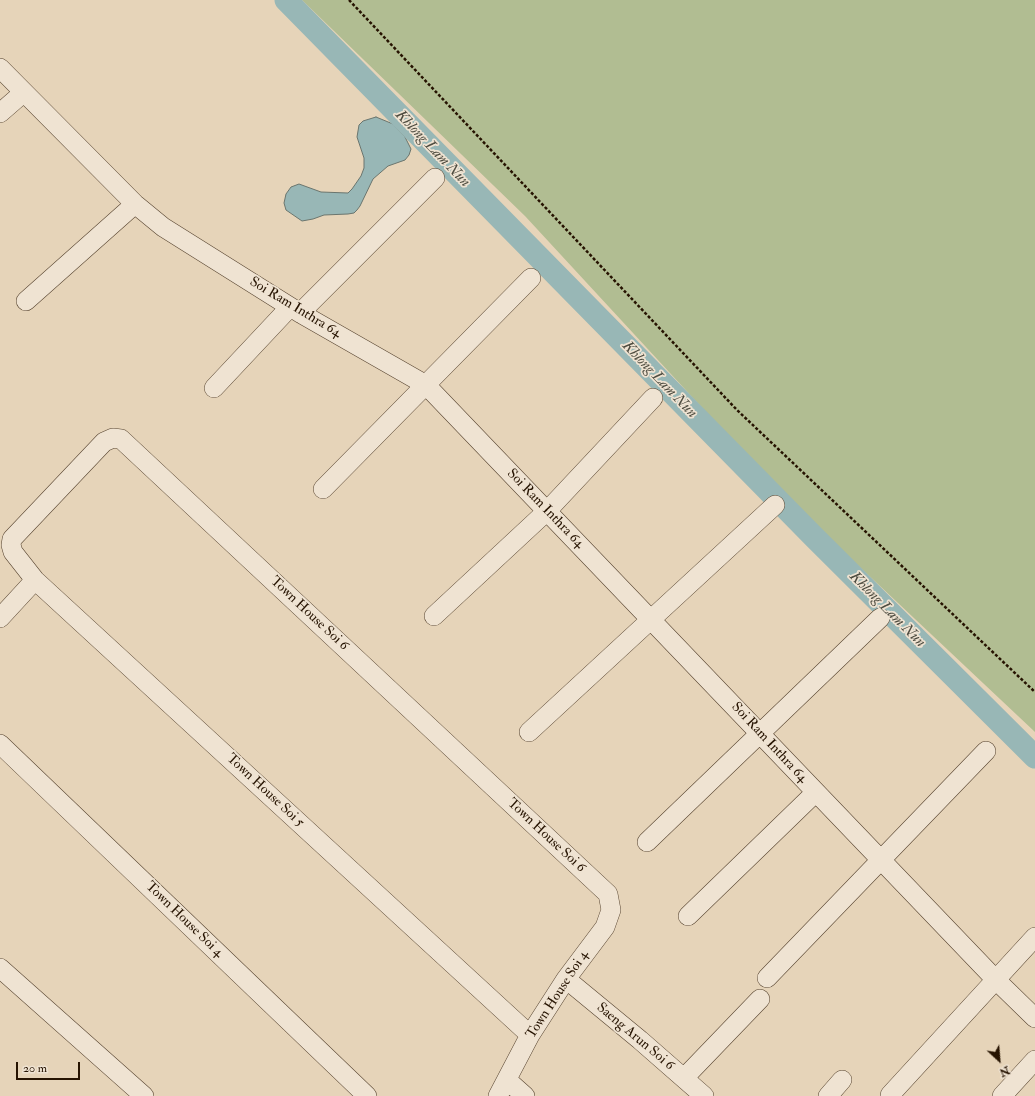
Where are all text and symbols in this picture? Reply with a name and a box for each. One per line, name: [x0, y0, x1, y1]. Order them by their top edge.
water label: Khlong Lam Nun: [391, 107, 473, 191]
street label: Soi Ram Inthra 64: [246, 274, 344, 342]
water label: Khlong Lam Nun: [618, 338, 700, 422]
street label: Soi Ram Inthra 64: [503, 466, 587, 552]
water label: Khlong Lam Nun: [845, 568, 929, 652]
street label: Town House Soi 6: [266, 573, 352, 655]
street label: Soi Ram Inthra 64: [727, 699, 811, 787]
street label: Town House Soi 5: [223, 751, 307, 831]
street label: Town House Soi 6: [503, 795, 589, 877]
street label: Town House Soi 4: [142, 879, 226, 961]
street label: Town House Soi 4: [523, 948, 593, 1042]
street label: Saeng Arun Soi 6: [593, 1000, 677, 1074]
north arrow: [979, 1040, 1019, 1080]
scale bar: [18, 1054, 82, 1080]
text: 20 m: [23, 1061, 47, 1076]
text: N: [997, 1063, 1012, 1079]

